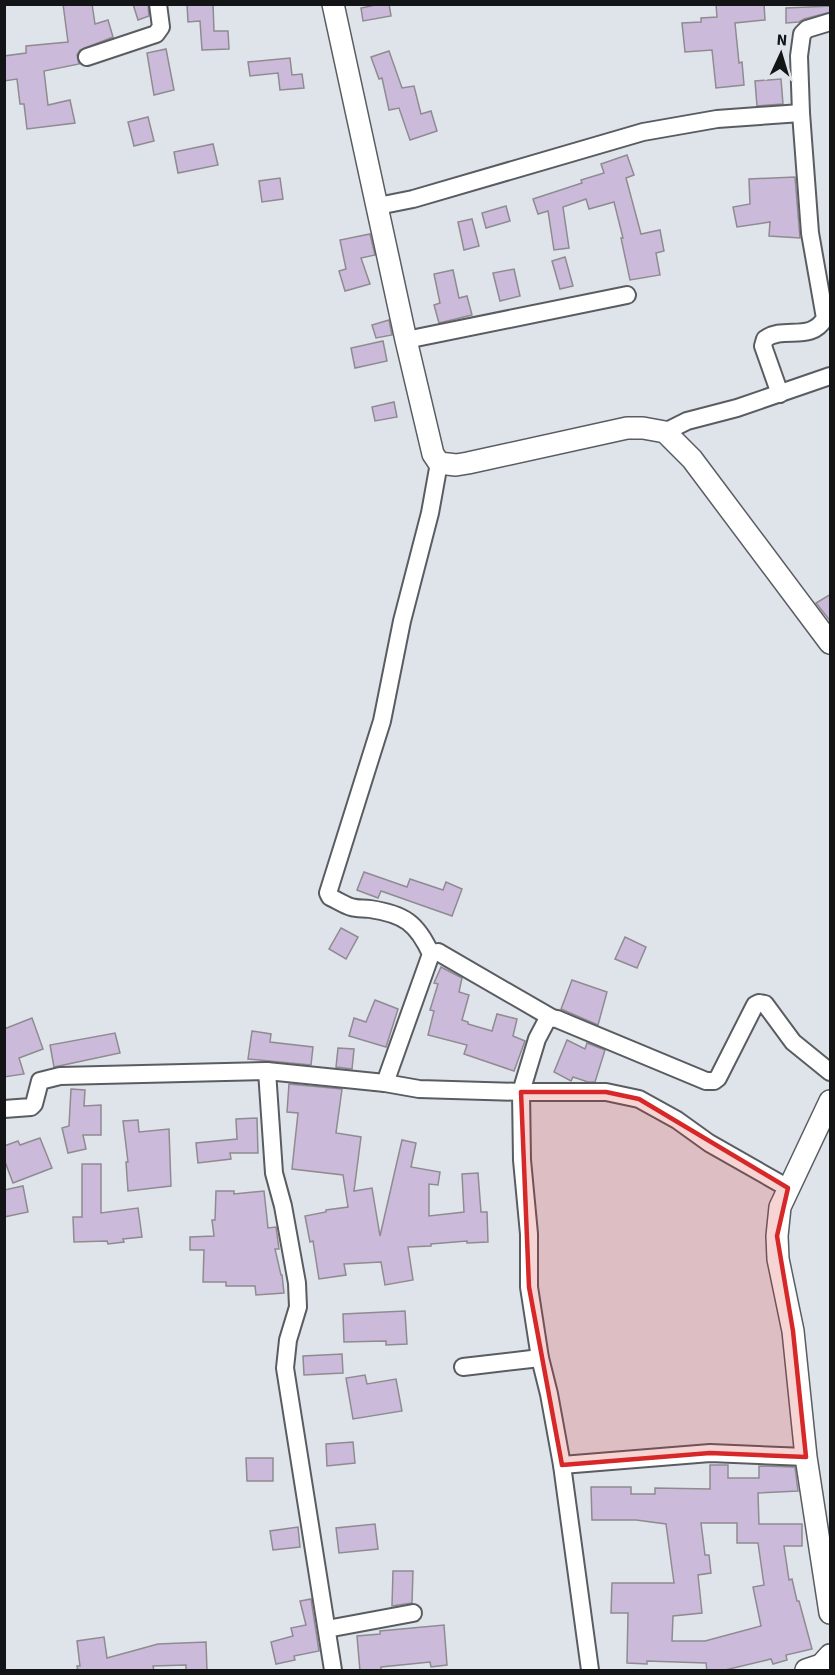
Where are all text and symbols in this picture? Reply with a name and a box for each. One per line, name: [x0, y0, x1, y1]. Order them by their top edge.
north arrow: [751, 24, 811, 84]
text: N: [776, 29, 788, 51]

